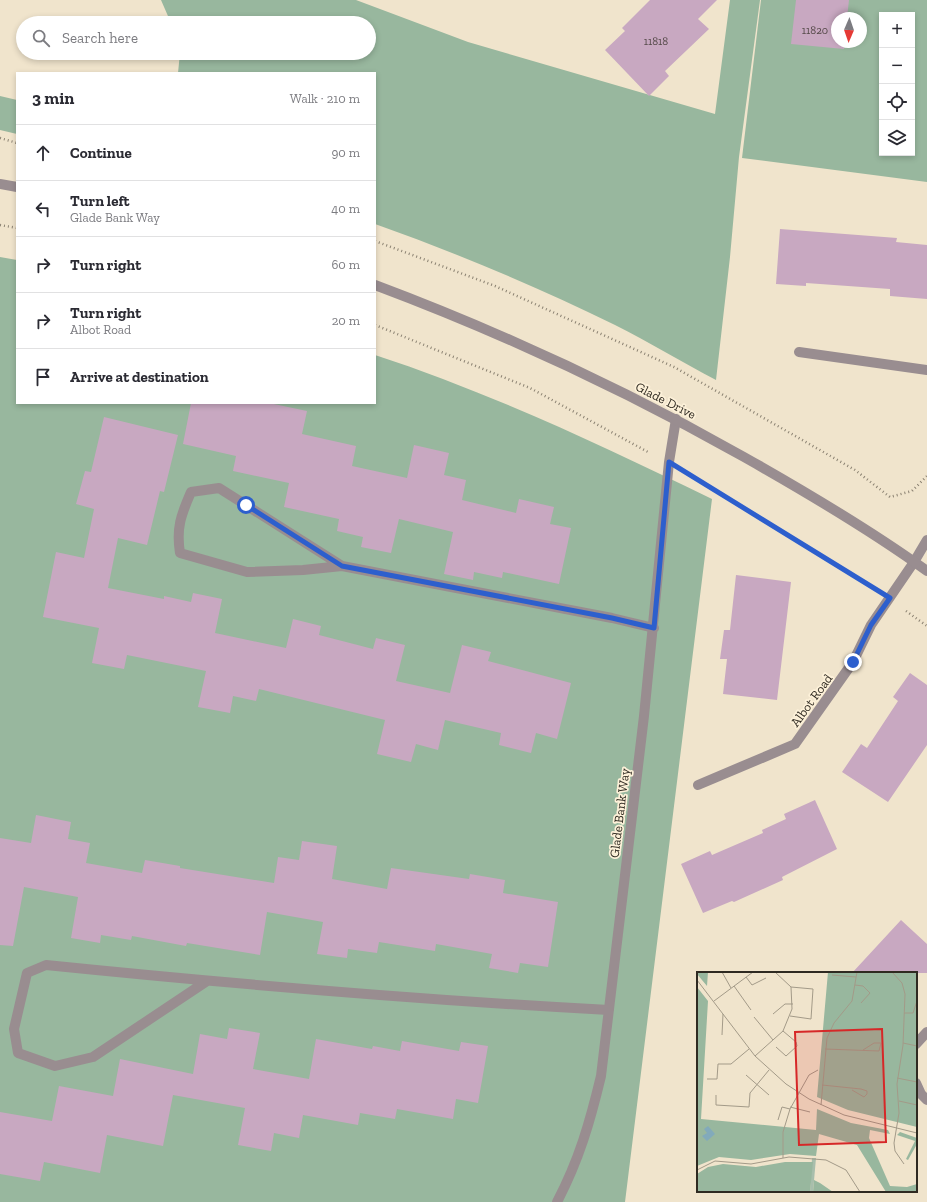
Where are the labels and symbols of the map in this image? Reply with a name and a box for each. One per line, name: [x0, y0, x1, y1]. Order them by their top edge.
north arrow: [831, 12, 867, 48]
house number: 11820: [802, 24, 828, 37]
house number: 11818: [644, 35, 668, 48]
street label: Glade Drive: [633, 379, 698, 422]
route start: [237, 496, 255, 514]
route end: [844, 653, 862, 671]
street label: Albot Road: [787, 671, 835, 729]
street label: Glade Bank Way: [607, 767, 632, 859]
inset map: [697, 972, 917, 1192]

